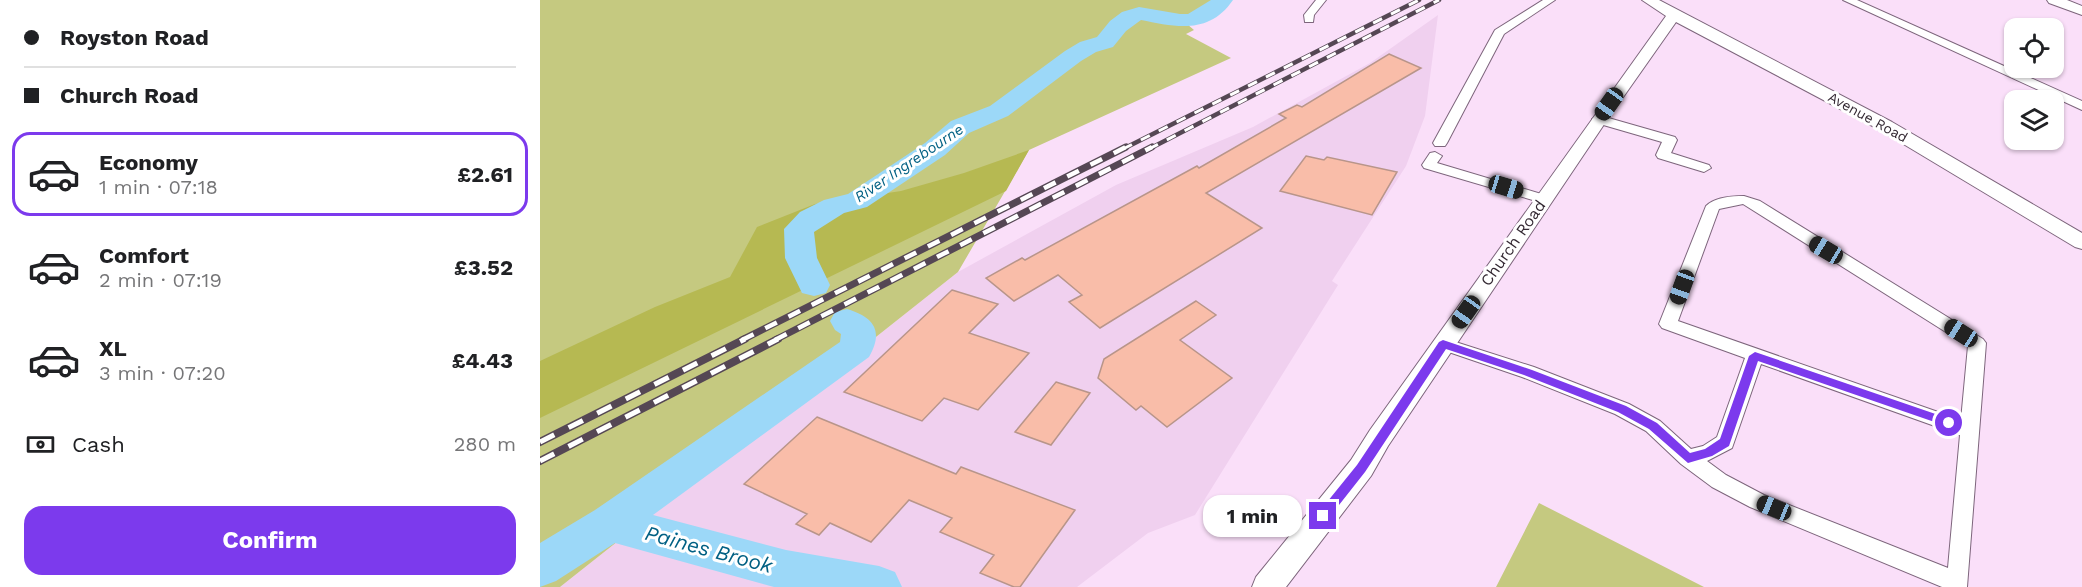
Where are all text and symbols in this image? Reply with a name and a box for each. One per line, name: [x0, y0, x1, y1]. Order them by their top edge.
map controls: [2004, 18, 2064, 150]
button: locate: [2004, 18, 2064, 78]
text: Royston Road: [60, 25, 209, 50]
text: Church Road: [60, 83, 199, 108]
car: [1591, 84, 1627, 124]
street label: Avenue Road: [1825, 89, 1911, 145]
button: layers: [2004, 90, 2064, 150]
water label: River Ingrebourne: [851, 120, 967, 206]
icon: car: [27, 147, 81, 201]
text: Economy: [99, 150, 198, 175]
text: £2.61: [457, 162, 513, 187]
car: [1486, 173, 1526, 201]
text: 1 min · 07:18: [99, 175, 218, 199]
street label: Church Road: [1476, 196, 1550, 290]
car: [1806, 233, 1846, 267]
icon: car: [27, 240, 81, 294]
text: Comfort: [99, 243, 189, 268]
text: £3.52: [454, 255, 513, 280]
car: [1667, 267, 1697, 307]
text: 2 min · 07:19: [99, 268, 222, 292]
car: [1448, 292, 1484, 332]
car: [1941, 316, 1981, 350]
icon: car: [27, 333, 81, 387]
text: XL: [99, 336, 127, 361]
text: £4.43: [452, 348, 513, 373]
text: 3 min · 07:20: [99, 361, 226, 385]
route start: [1935, 409, 1962, 436]
icon: cash: [24, 428, 57, 461]
text: Cash: [72, 432, 125, 457]
text: 280 m: [454, 432, 516, 456]
car: [1754, 493, 1794, 523]
callout: 1 min: [1203, 495, 1302, 537]
route end: [1309, 502, 1336, 529]
text: 1 min: [1227, 504, 1278, 528]
button: Confirm: [24, 506, 516, 575]
water label: Paines Brook: [642, 520, 776, 578]

